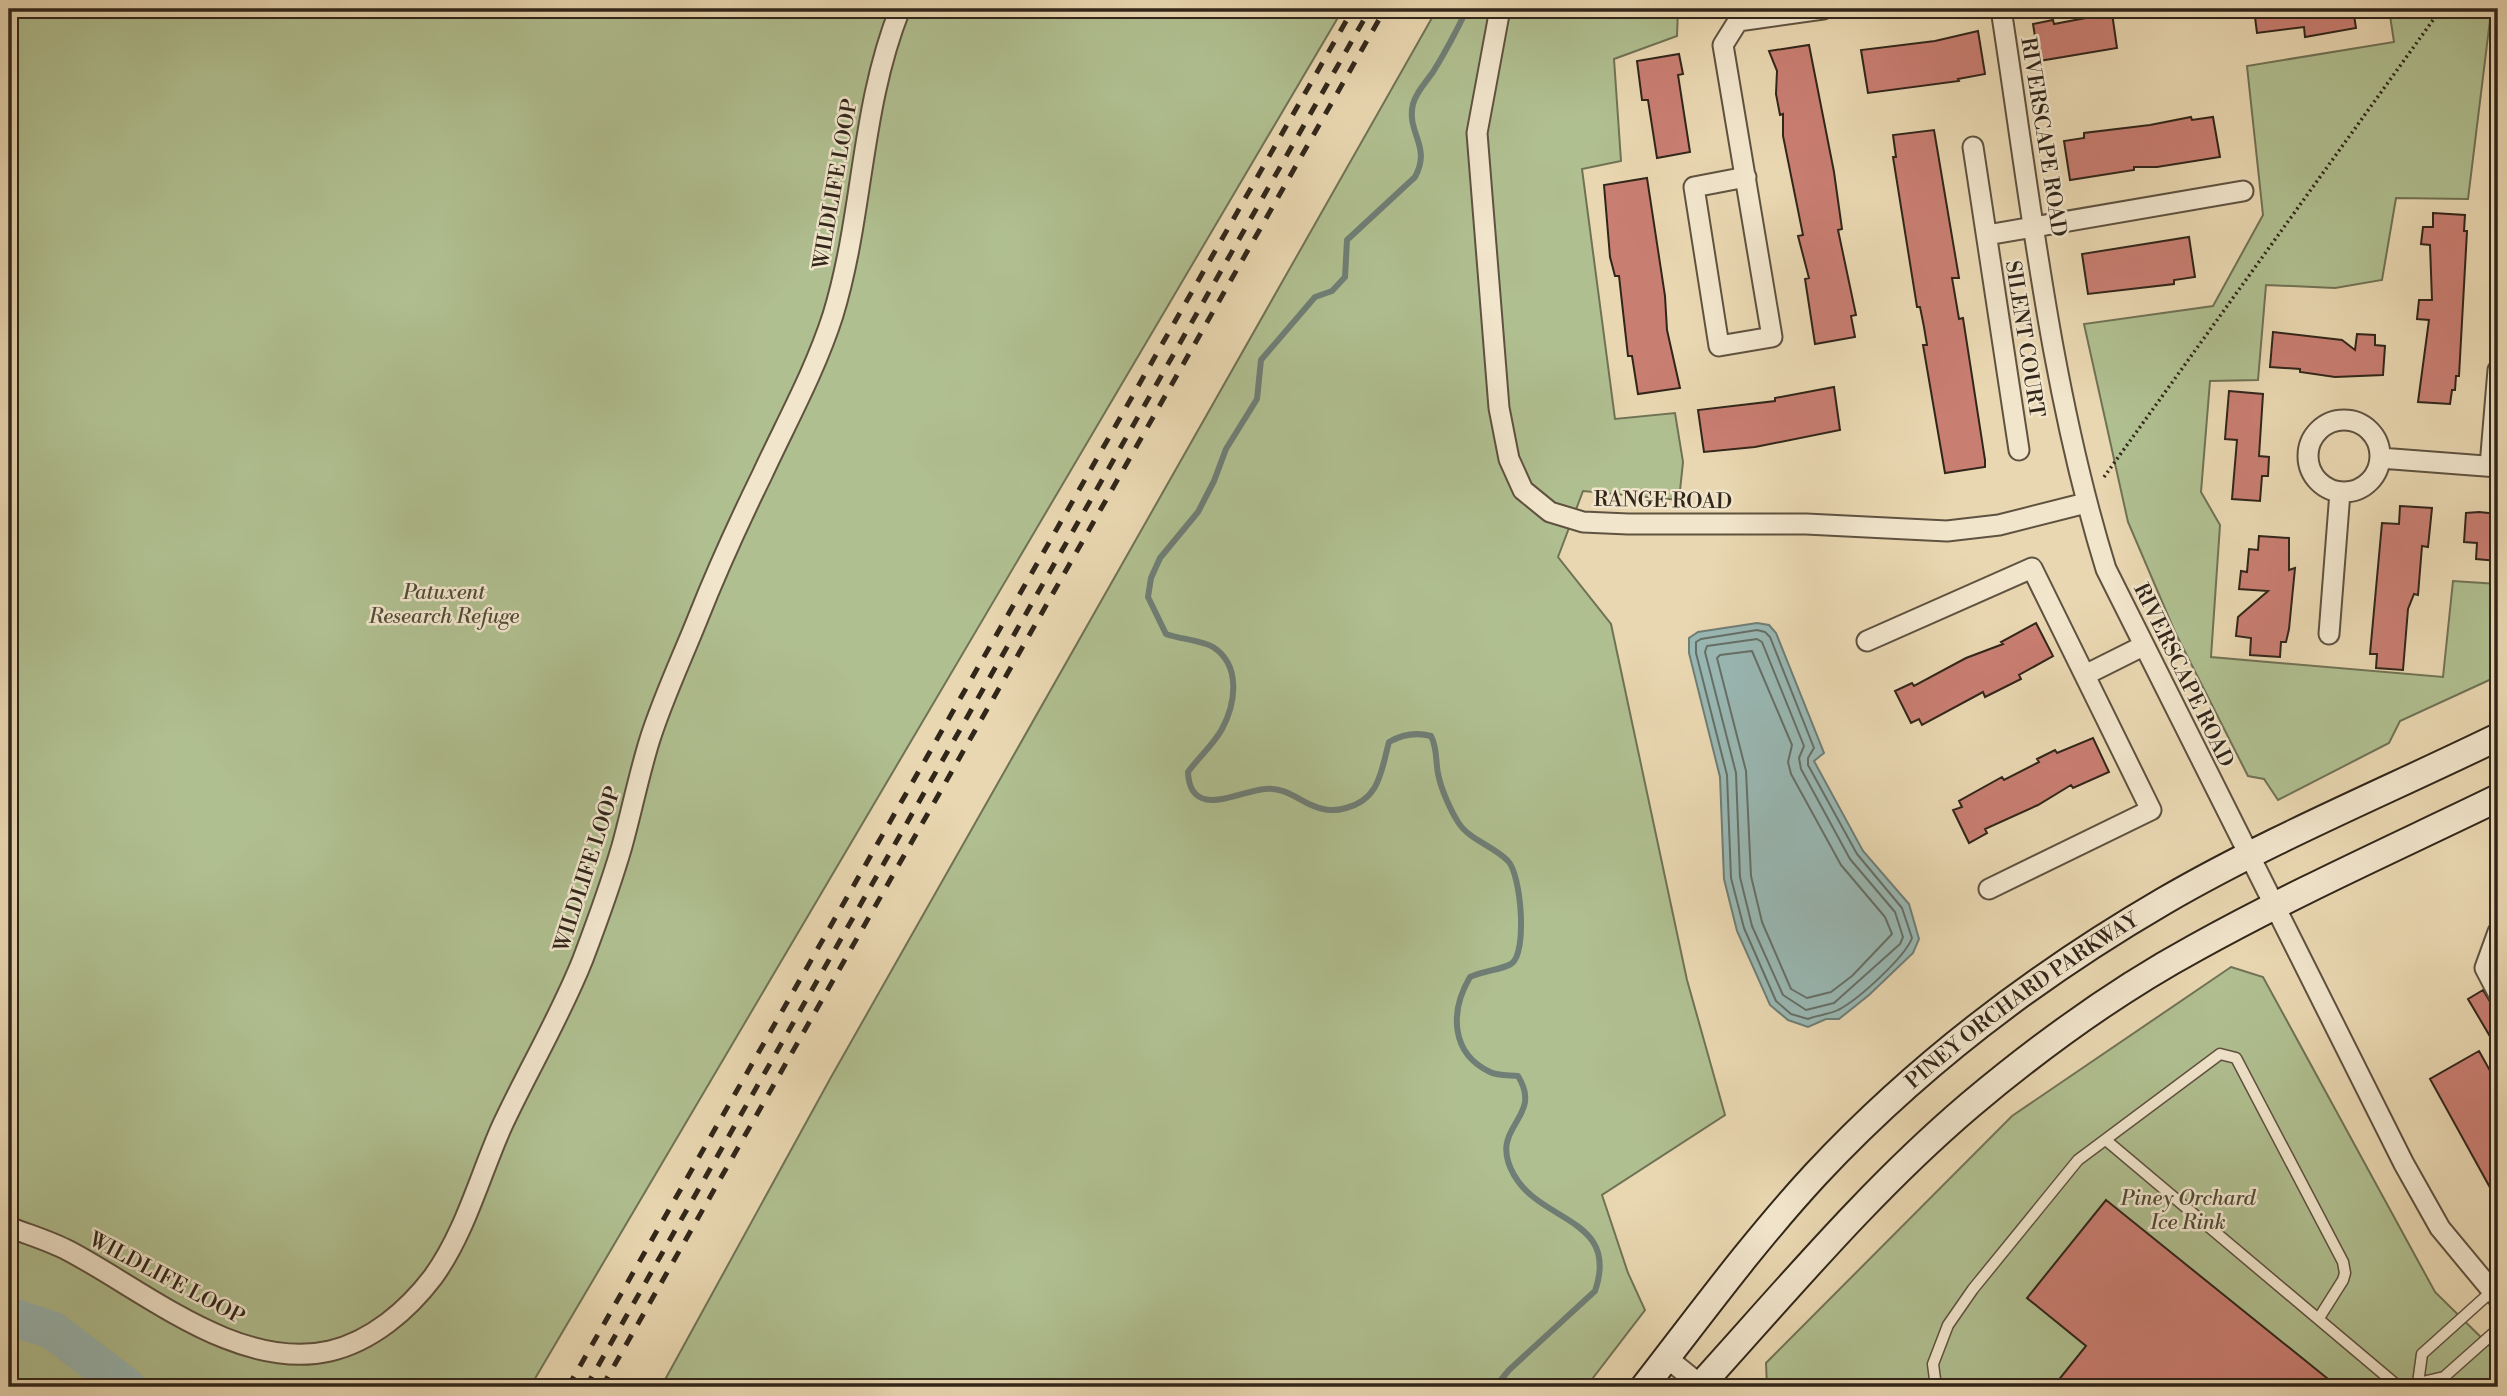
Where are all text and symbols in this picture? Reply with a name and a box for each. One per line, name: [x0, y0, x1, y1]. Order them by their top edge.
street label: RIVERSCAPE ROAD: [2014, 36, 2072, 239]
street label: WILDLIFE LOOP: [808, 97, 864, 272]
street label: SILENT COURT: [1999, 259, 2049, 420]
street label: RANGE ROAD: [1593, 487, 1732, 515]
street label: RIVERSCAPE ROAD: [2127, 579, 2239, 772]
park label: Patuxent Research Refuge: [368, 580, 519, 630]
street label: WILDLIFE LOOP: [549, 783, 627, 956]
street label: PINEY ORCHARD PARKWAY: [1900, 907, 2145, 1095]
park label: Piney Orchard Ice Rink: [2120, 1186, 2257, 1236]
street label: WILDLIFE LOOP: [83, 1226, 249, 1331]

